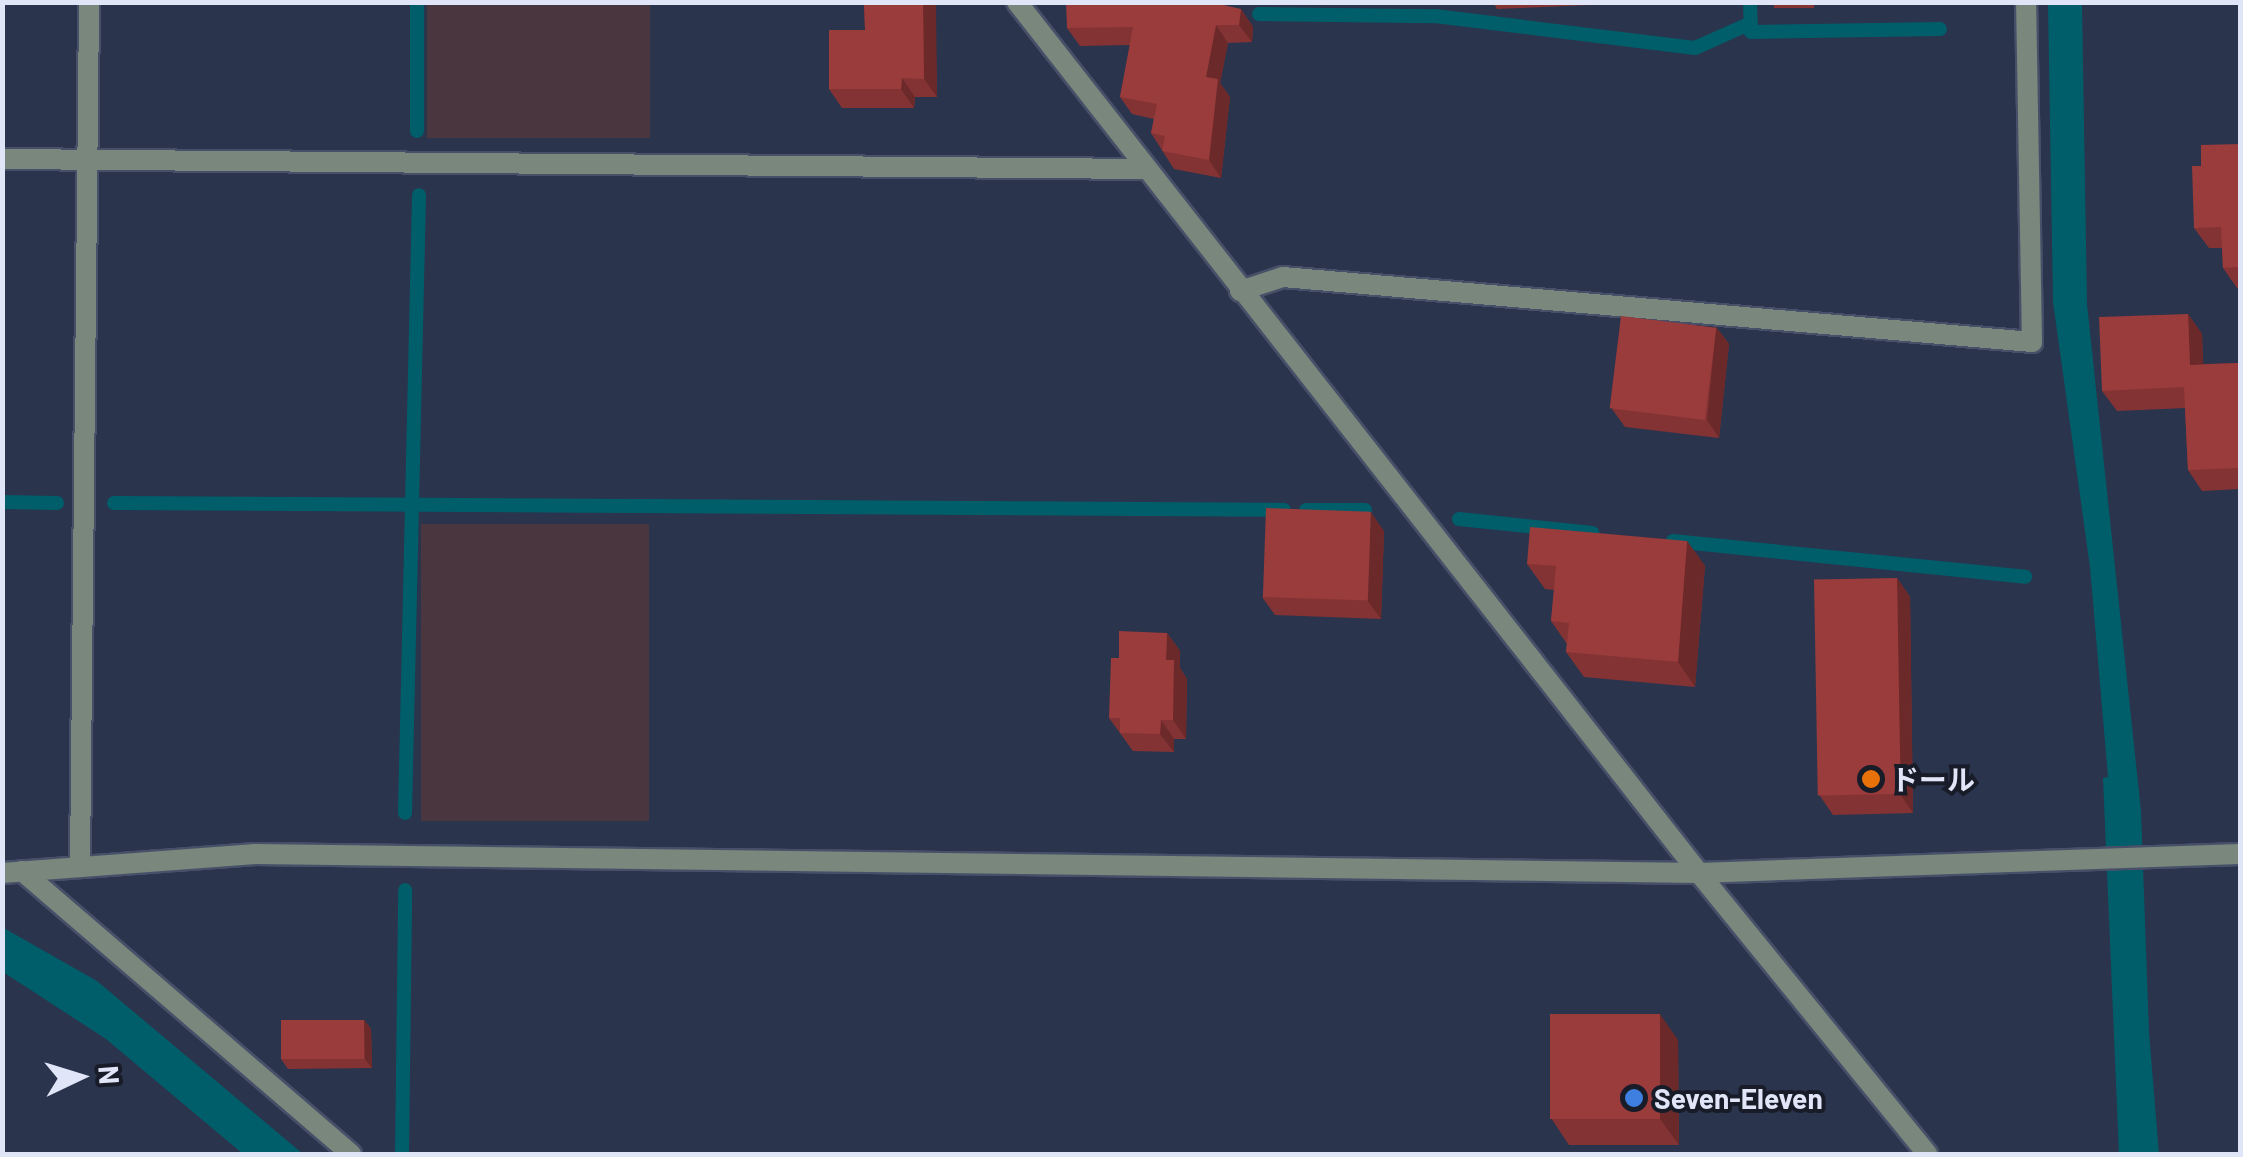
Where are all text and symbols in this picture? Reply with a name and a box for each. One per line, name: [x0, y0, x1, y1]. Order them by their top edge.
place label: ドール: [1891, 762, 1975, 796]
marker: ドール: [1860, 768, 1882, 790]
north arrow: [30, 1027, 130, 1127]
text: N: [92, 1064, 128, 1085]
place label: Seven-Eleven: [1654, 1081, 1823, 1115]
marker: Seven-Eleven: [1623, 1087, 1645, 1109]

